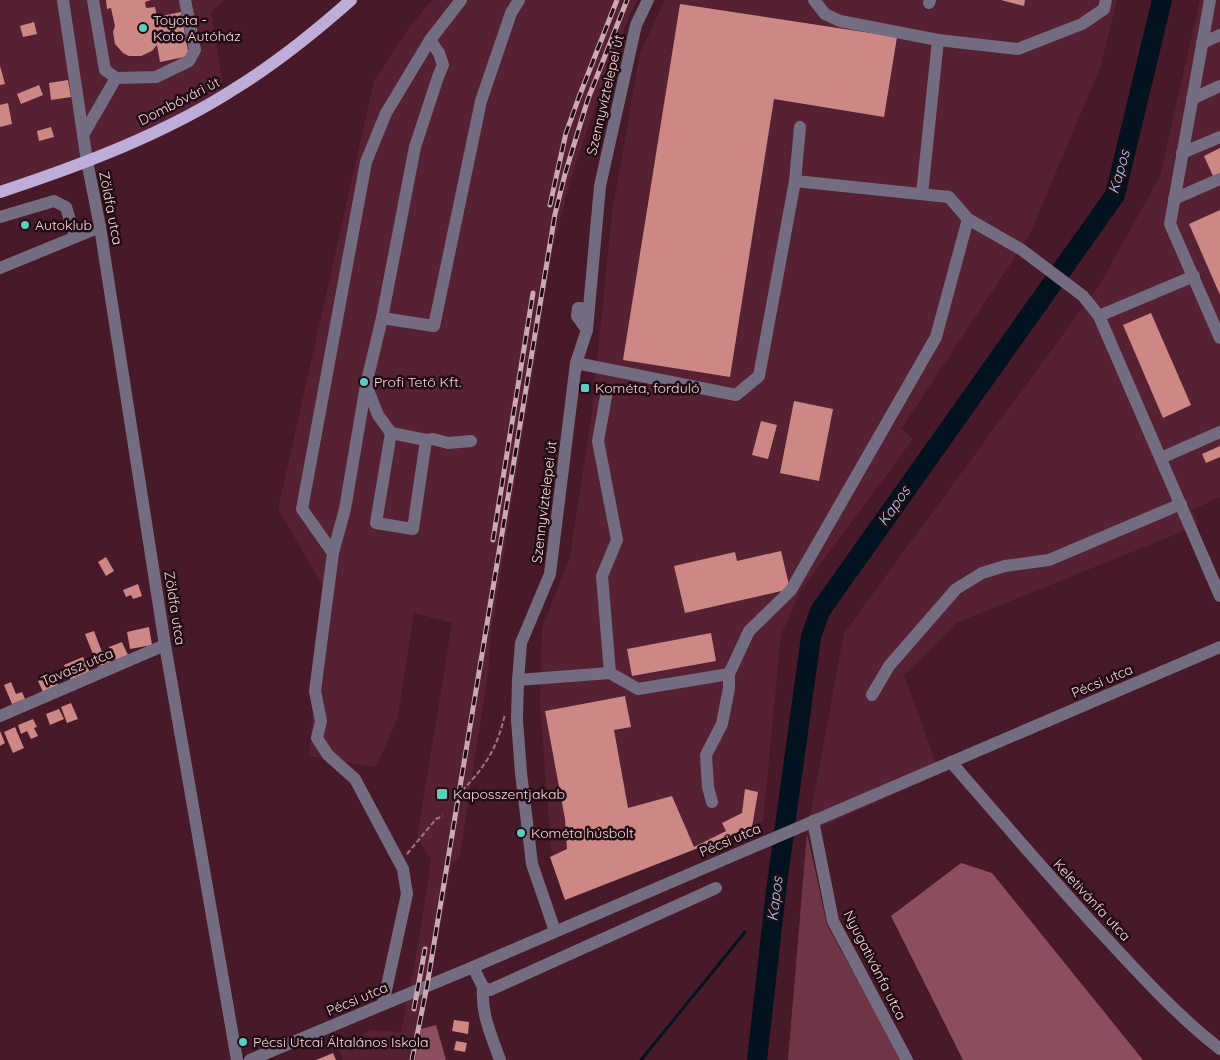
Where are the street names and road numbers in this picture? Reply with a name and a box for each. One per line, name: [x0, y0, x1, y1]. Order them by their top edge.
street label: Szennyvíztelepei út: [582, 33, 628, 157]
street label: Dombóvári út: [135, 73, 223, 129]
street label: Zöldfa utca: [95, 170, 127, 246]
street label: Szennyvíztelepei út: [528, 440, 560, 564]
street label: Zöldfa utca: [160, 570, 190, 646]
street label: Tavasz utca: [38, 644, 116, 690]
street label: Pécsi utca: [1069, 660, 1135, 702]
street label: Pécsi utca: [697, 819, 763, 861]
street label: Keletivánfa utca: [1049, 855, 1135, 945]
street label: Nyugativánfa utca: [840, 907, 910, 1023]
street label: Pécsi utca: [324, 978, 390, 1020]

